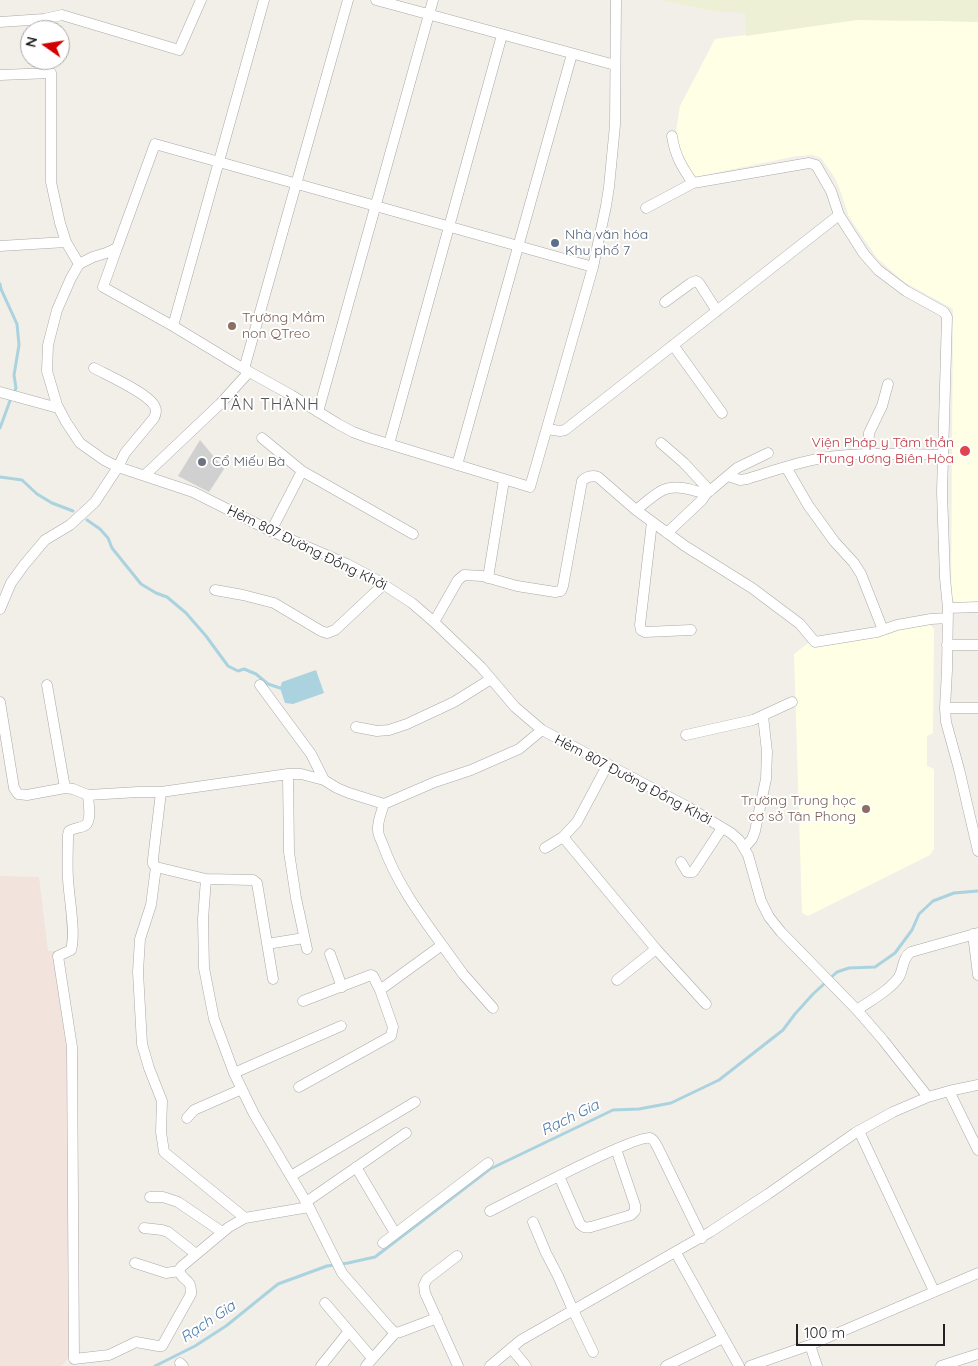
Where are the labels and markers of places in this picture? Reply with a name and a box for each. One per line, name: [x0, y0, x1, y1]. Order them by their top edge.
place label: Nhà văn hóa Khu phố 7: [565, 227, 648, 260]
marker: Nhà văn hóa Khu phố 7: [549, 237, 561, 249]
place label: Trường Mầm non QTreo: [242, 310, 325, 342]
marker: Trường Mầm non QTreo: [226, 320, 238, 332]
place label: Viện Pháp y Tâm thần Trung ương Biên Hòa: [812, 435, 954, 468]
marker: Viện Pháp y Tâm thần Trung ương Biên Hòa: [958, 444, 972, 458]
place label: Cổ Miếu Bà: [212, 454, 285, 470]
marker: Cổ Miếu Bà: [196, 456, 208, 468]
place label: Trường Trung học cơ sở Tân Phong: [741, 793, 856, 826]
marker: Trường Trung học cơ sở Tân Phong: [860, 803, 872, 815]

